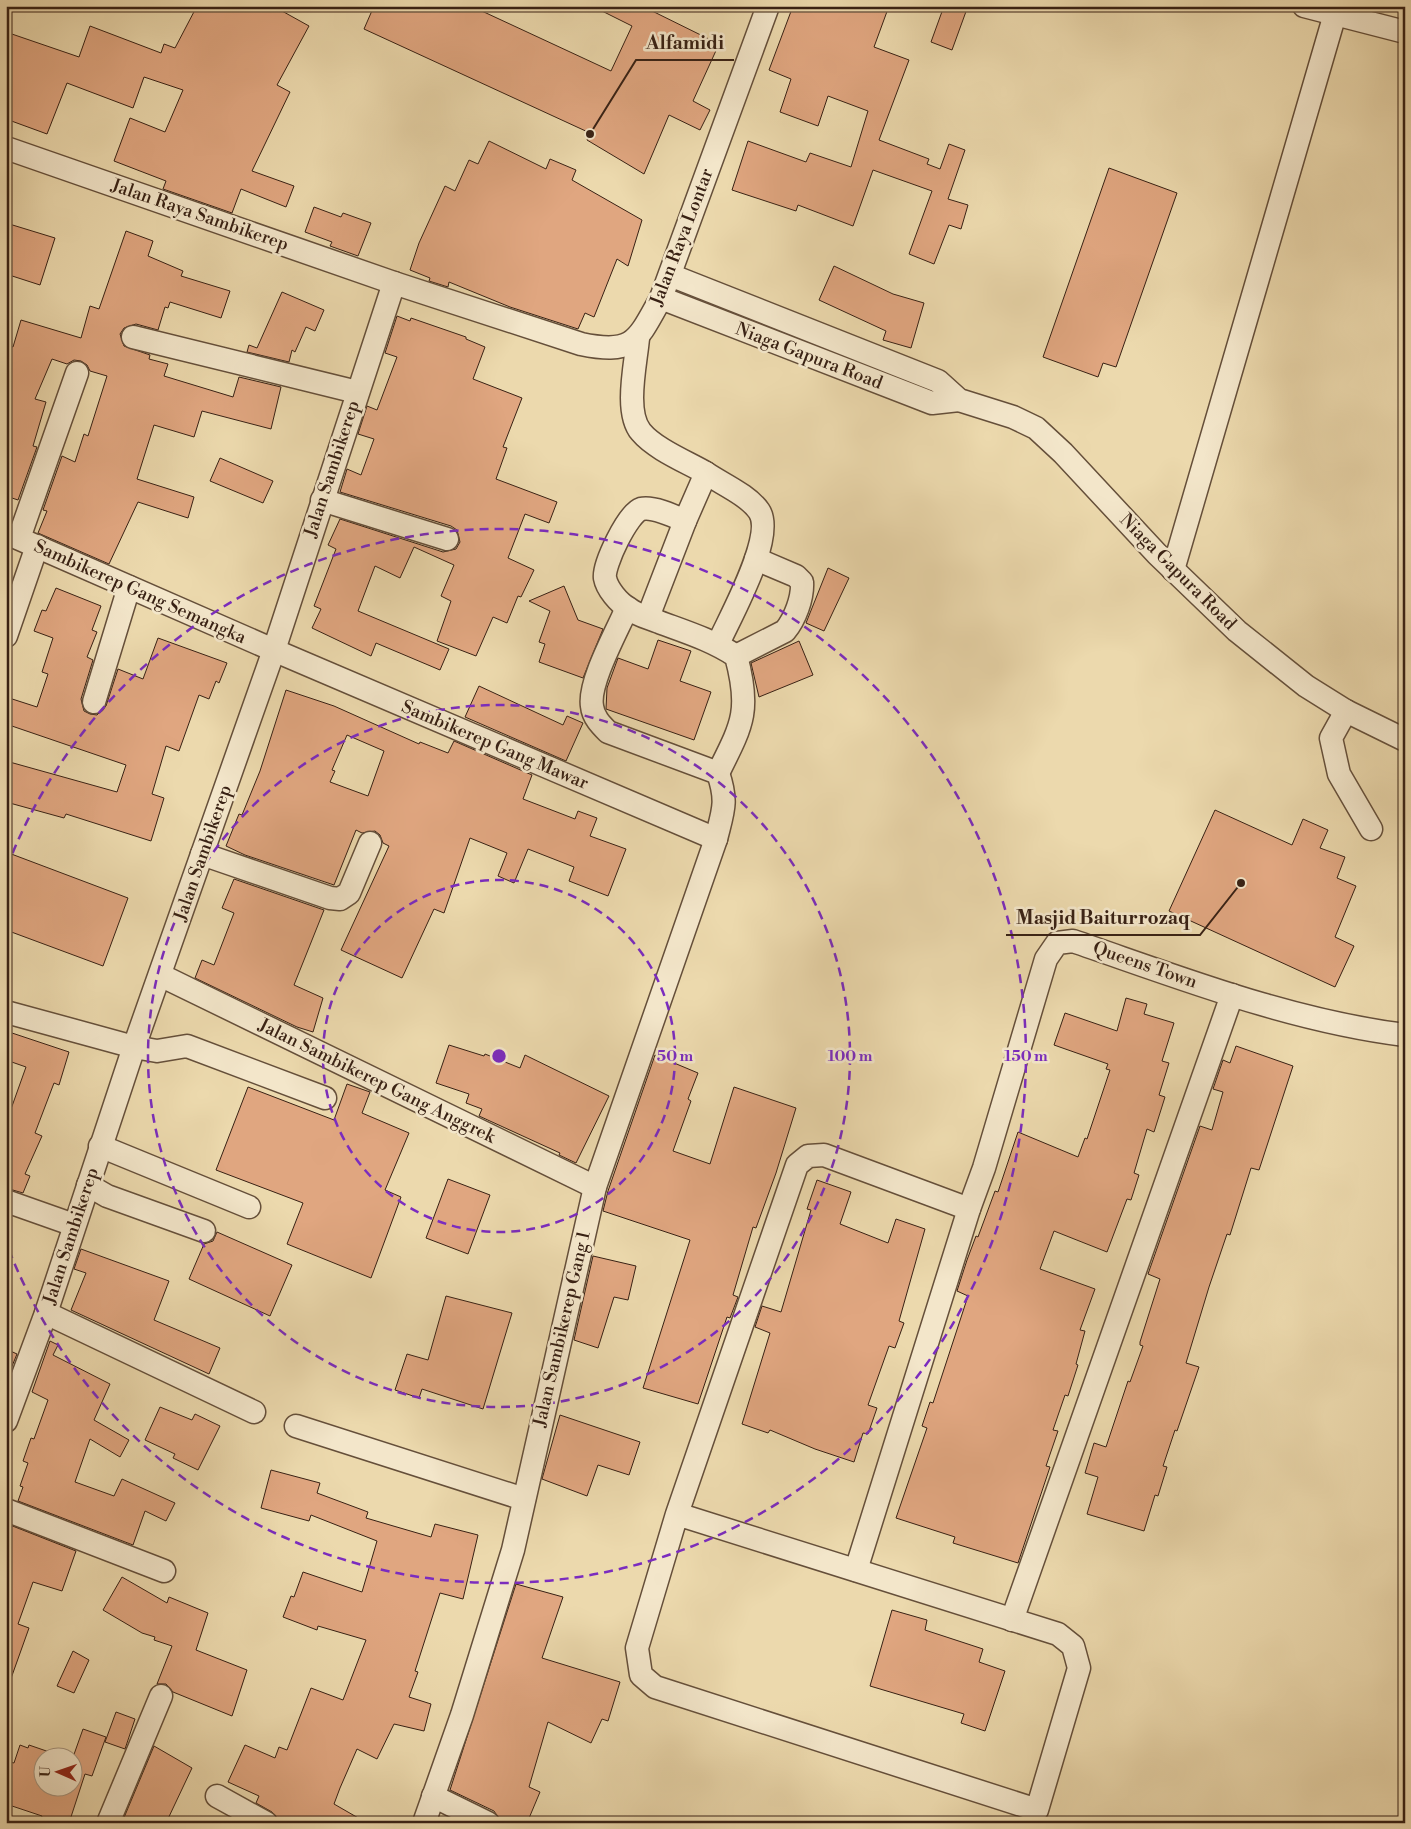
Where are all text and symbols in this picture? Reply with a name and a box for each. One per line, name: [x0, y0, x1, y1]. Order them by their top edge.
callout: Alfamidi: [636, 26, 734, 60]
text: Alfamidi: [645, 31, 724, 55]
street label: Jalan Raya Lontar: [645, 165, 719, 310]
street label: Jalan Raya Sambikerep: [107, 174, 292, 256]
street label: Niaga Gapura Road: [732, 317, 887, 395]
street label: Jalan Sambikerep: [299, 398, 365, 541]
street label: Niaga Gapura Road: [1115, 509, 1242, 636]
street label: Sambikerep Gang Semangka: [30, 535, 251, 650]
street label: Sambikerep Gang Mawar: [398, 695, 592, 795]
street label: Jalan Sambikerep: [169, 782, 237, 925]
callout: Masjid Baiturrozaq: [1006, 901, 1200, 935]
text: Masjid Baiturrozaq: [1016, 906, 1190, 930]
street label: Queens Town: [1090, 936, 1200, 994]
street label: Jalan Sambikerep Gang Anggrek: [254, 1013, 501, 1149]
centre of rings: [490, 1047, 508, 1065]
text: 50 m: [657, 1047, 693, 1066]
text: 100 m: [828, 1047, 873, 1066]
text: 150 m: [1004, 1047, 1048, 1066]
street label: Jalan Sambikerep: [38, 1165, 104, 1308]
street label: Jalan Sambikerep Gang 1: [528, 1229, 596, 1430]
north arrow: [32, 1746, 82, 1796]
text: U: [37, 1766, 55, 1777]

